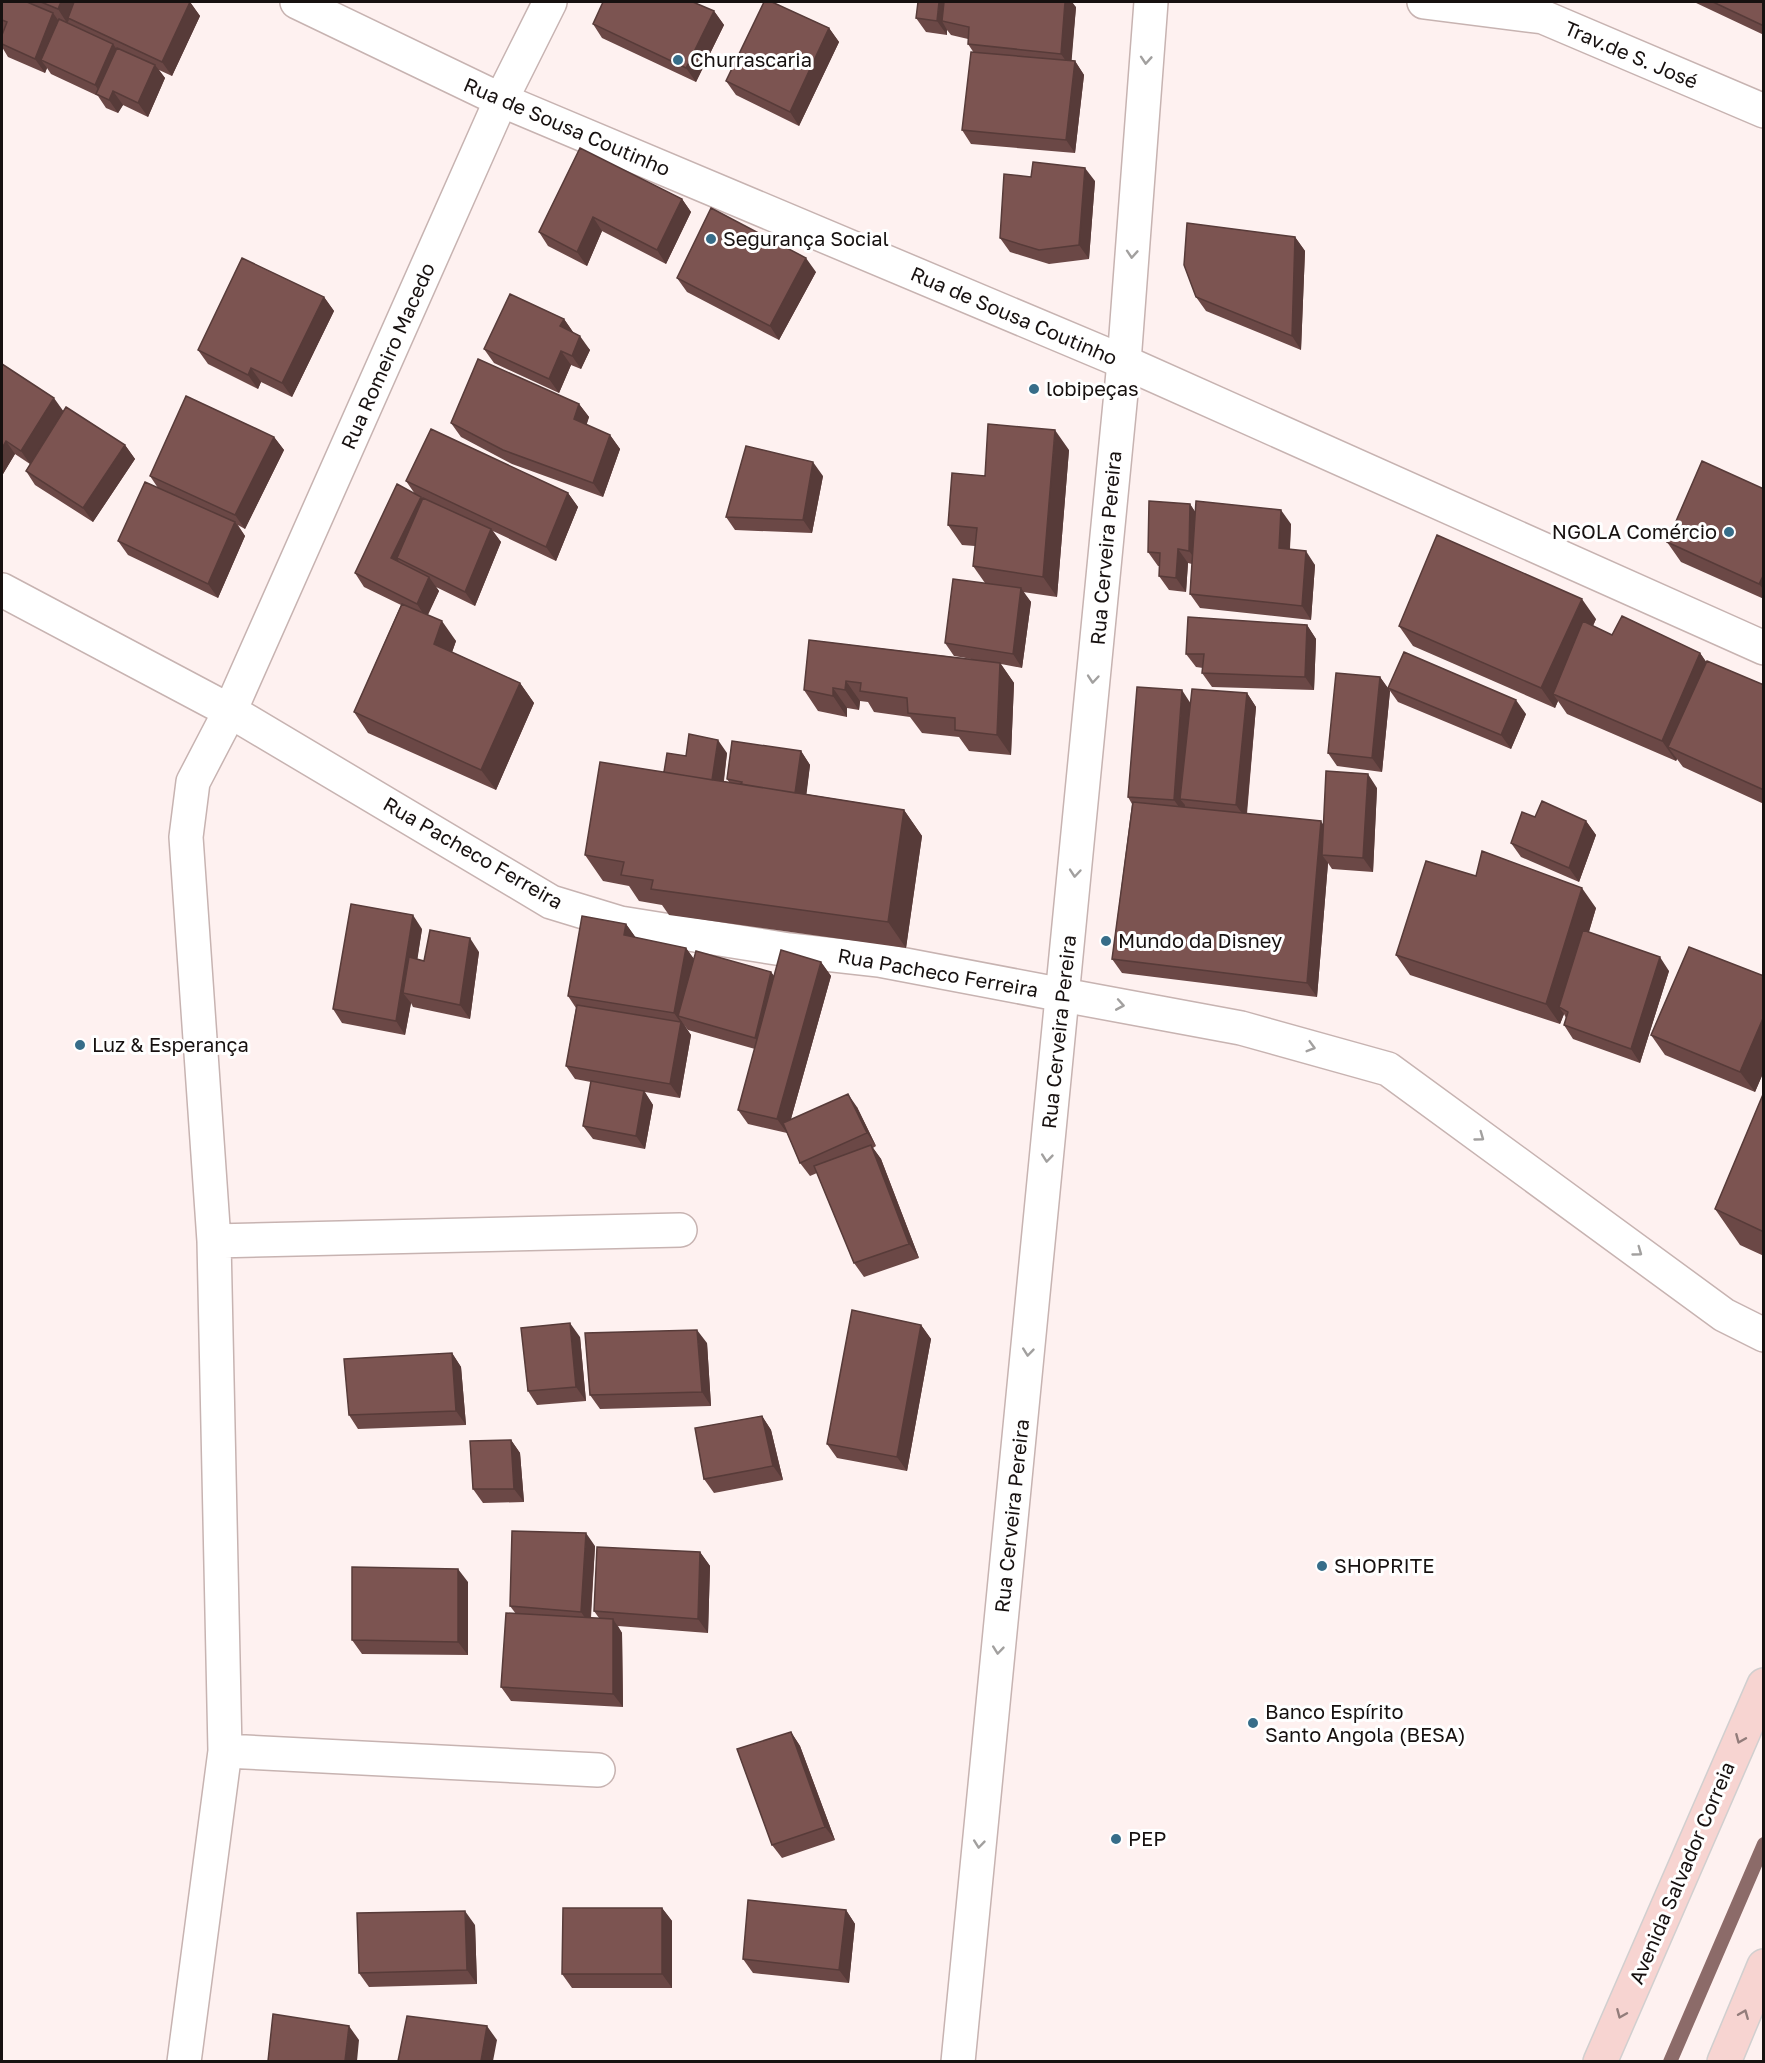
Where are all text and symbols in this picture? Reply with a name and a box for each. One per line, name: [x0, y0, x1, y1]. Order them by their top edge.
street label: Trav.de S. José: [1561, 15, 1702, 93]
place label: Churrascaria: [690, 47, 812, 71]
marker: Churrascaria: [671, 53, 685, 67]
one-way arrow: [1140, 55, 1153, 64]
street label: Rua de Sousa Coutinho: [461, 72, 674, 180]
place label: Segurança Social: [723, 226, 889, 250]
marker: Segurança Social: [704, 232, 718, 246]
one-way arrow: [1125, 250, 1138, 259]
street label: Rua Romeiro Macedo: [335, 259, 439, 453]
street label: Rua de Sousa Coutinho: [908, 261, 1121, 369]
place label: lobipeças: [1046, 376, 1139, 400]
marker: lobipeças: [1027, 382, 1041, 396]
street label: Rua Cerveira Pereira: [1085, 450, 1125, 646]
place label: NGOLA Comércio: [1552, 519, 1717, 543]
marker: NGOLA Comércio: [1722, 525, 1736, 539]
one-way arrow: [1087, 674, 1100, 683]
street label: Rua Pacheco Ferreira: [380, 791, 567, 913]
one-way arrow: [1069, 868, 1082, 877]
place label: Mundo da Disney: [1118, 928, 1282, 952]
street label: Rua Cerveira Pereira: [1036, 934, 1080, 1130]
marker: Mundo da Disney: [1099, 934, 1113, 948]
street label: Rua Pacheco Ferreira: [836, 943, 1040, 1001]
one-way arrow: [1115, 998, 1125, 1011]
place label: Luz & Esperança: [92, 1032, 249, 1056]
marker: Luz & Esperança: [73, 1038, 87, 1052]
one-way arrow: [1305, 1040, 1316, 1052]
one-way arrow: [1474, 1130, 1485, 1141]
one-way arrow: [1041, 1153, 1054, 1162]
one-way arrow: [1631, 1245, 1642, 1256]
one-way arrow: [1022, 1347, 1035, 1356]
street label: Rua Cerveira Pereira: [989, 1418, 1033, 1614]
place label: SHOPRITE: [1334, 1553, 1434, 1577]
marker: SHOPRITE: [1315, 1559, 1329, 1573]
one-way arrow: [992, 1646, 1005, 1655]
place label: Banco Espírito Santo Angola (BESA): [1265, 1699, 1466, 1746]
marker: Banco Espírito Santo Angola (BESA): [1246, 1716, 1260, 1730]
one-way arrow: [1735, 1732, 1747, 1743]
street label: Avenida Salvador Correia: [1623, 1758, 1739, 1987]
place label: PEP: [1128, 1826, 1166, 1850]
marker: PEP: [1109, 1832, 1123, 1846]
one-way arrow: [973, 1840, 986, 1849]
one-way arrow: [1616, 2008, 1628, 2019]
one-way arrow: [1737, 2009, 1749, 2020]

